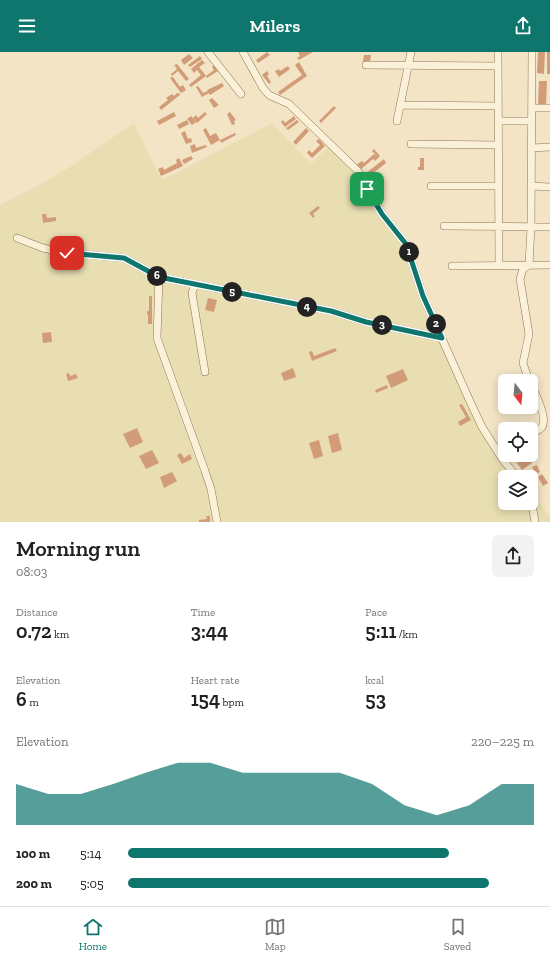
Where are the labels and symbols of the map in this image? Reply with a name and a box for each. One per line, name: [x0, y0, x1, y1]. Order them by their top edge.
pin: [350, 172, 384, 206]
pin: [50, 236, 84, 270]
pin: 1: [399, 242, 419, 262]
pin: 6: [147, 266, 167, 286]
pin: 5: [222, 282, 242, 302]
pin: 4: [297, 297, 317, 317]
pin: 2: [426, 314, 446, 334]
pin: 3: [372, 315, 392, 335]
north arrow: [498, 374, 538, 414]

